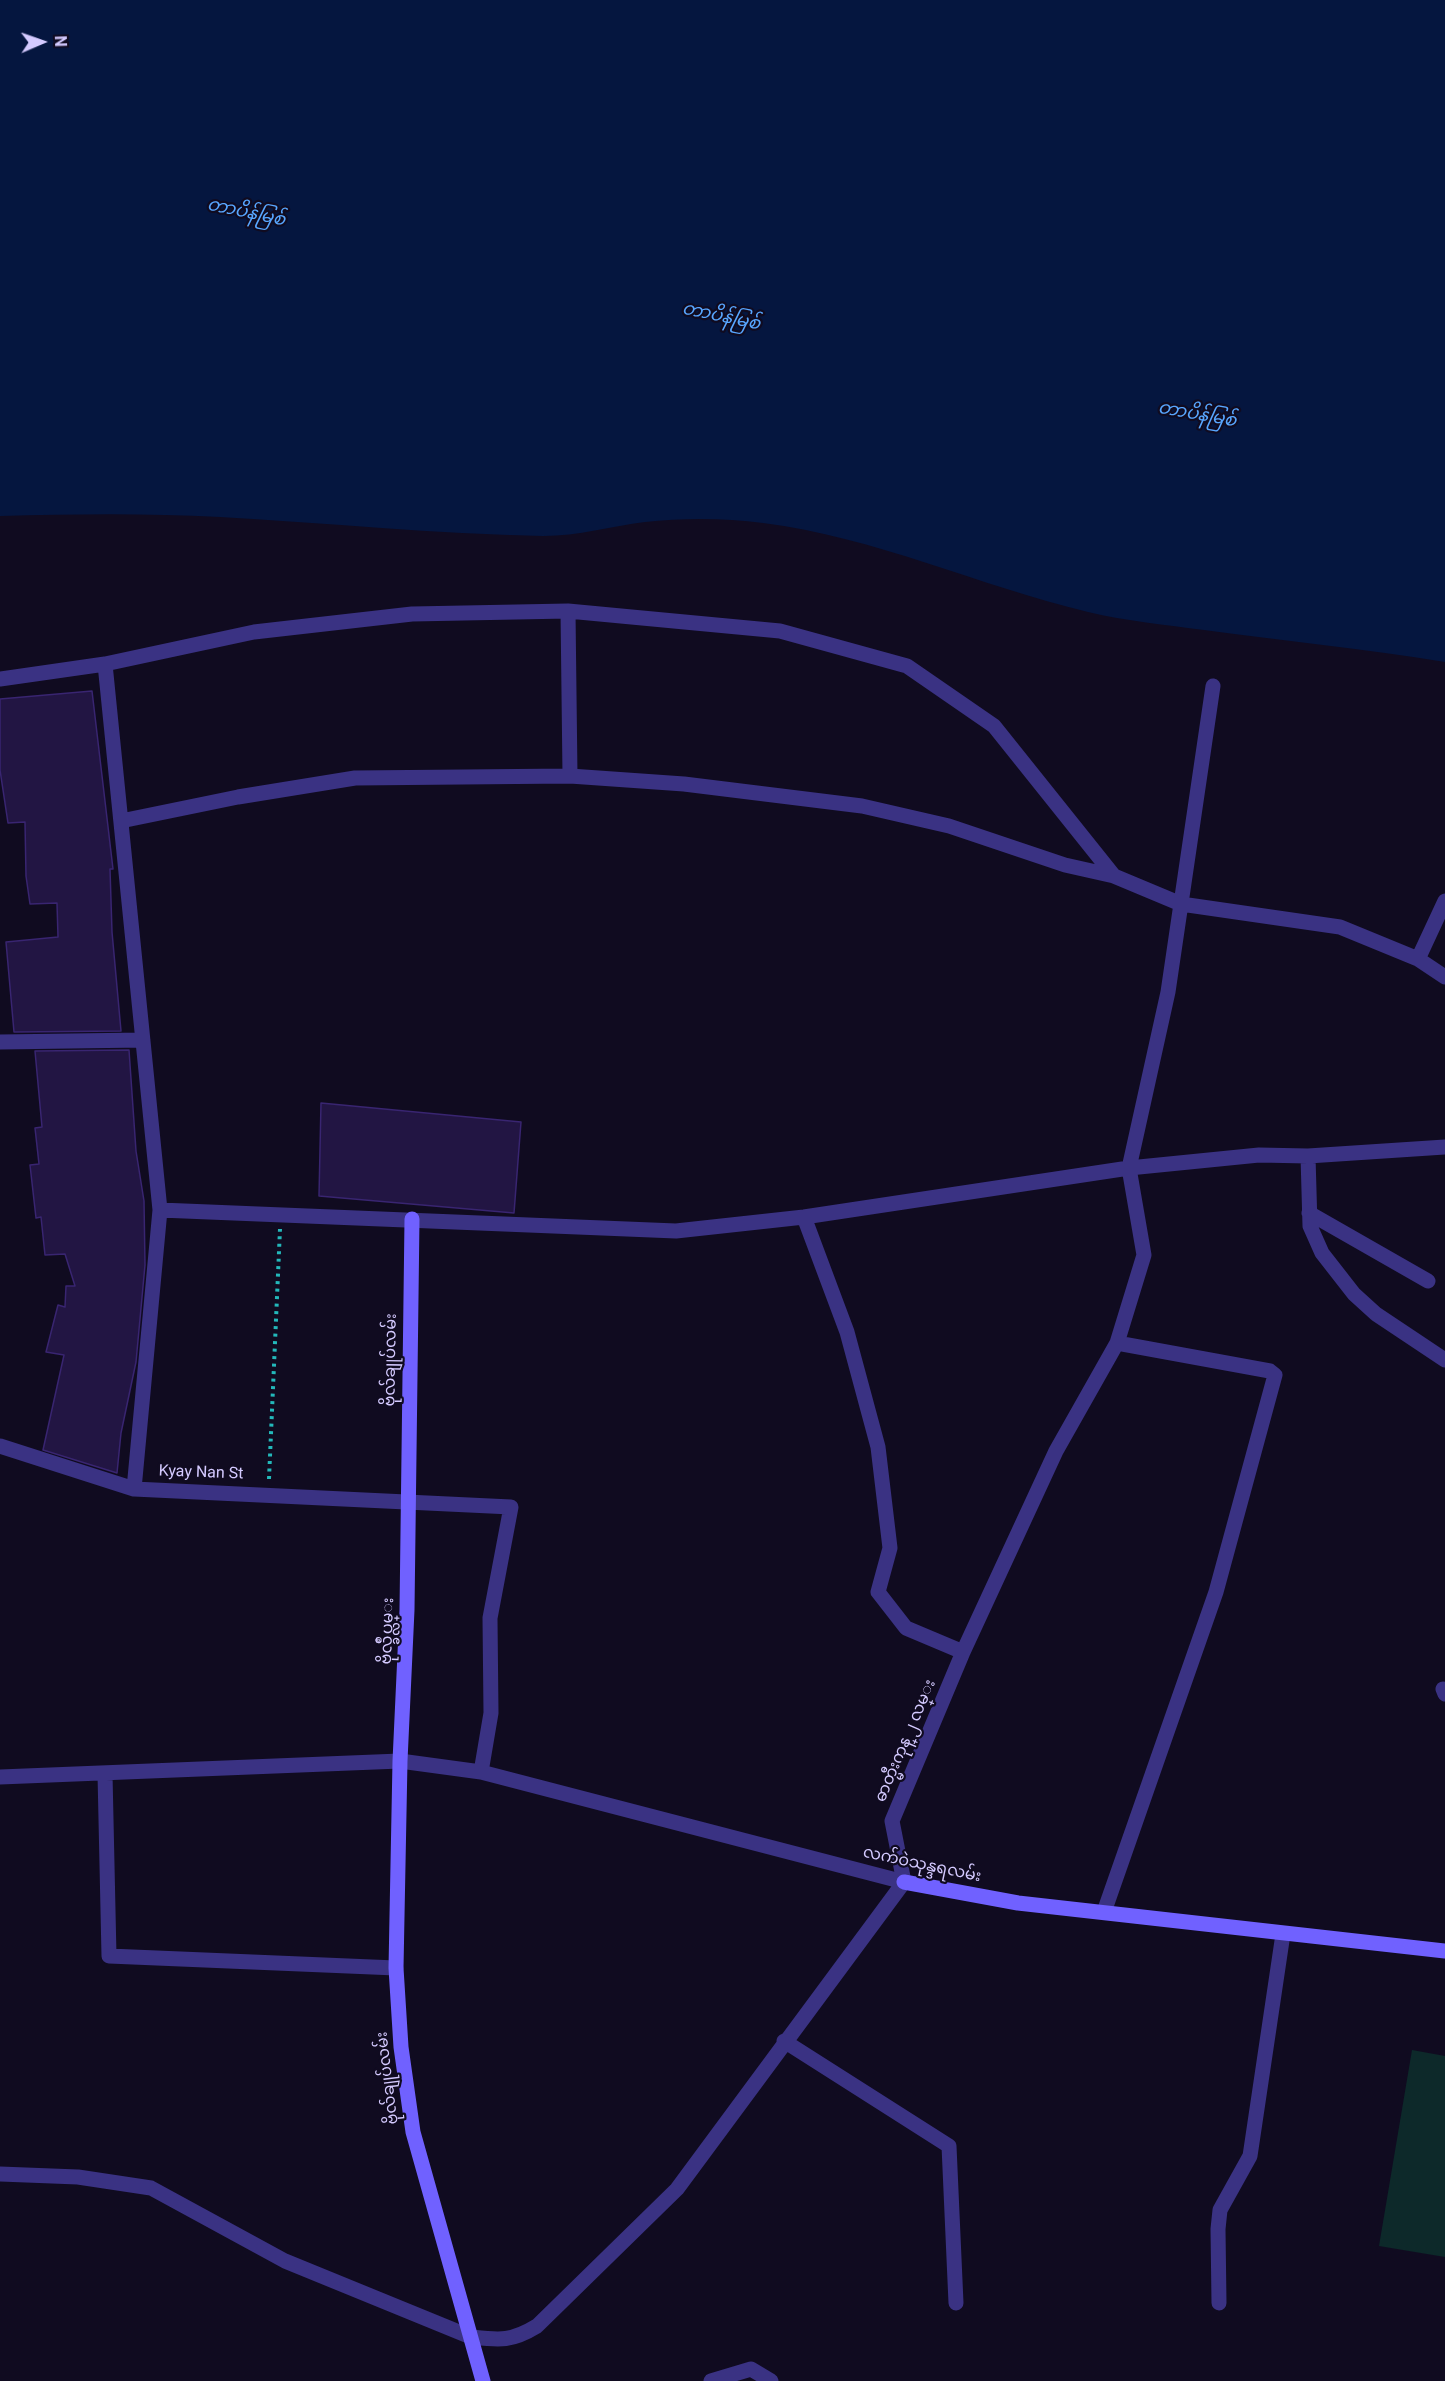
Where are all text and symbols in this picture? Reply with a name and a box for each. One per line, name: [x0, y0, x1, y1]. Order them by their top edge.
north arrow: [12, 12, 72, 72]
text: N: [51, 35, 70, 47]
water label: တာပိန်မြစ်: [205, 194, 287, 232]
water label: တာပိန်မြစ်: [680, 298, 762, 336]
water label: တာပိန်မြစ်: [1156, 397, 1238, 433]
street label: ဗိုလ်ချုပ်လမ်း: [381, 1313, 401, 1407]
street label: Kyay Nan St: [158, 1462, 244, 1484]
street label: ဗိုလ္ခ်ဳပ္လမ္း: [377, 1597, 399, 1665]
street label: ဓာတ္မီးကုန္ ၂ လမ္း: [872, 1677, 940, 1805]
street label: လက်ဝဲသုန္ဒရလမ်း: [861, 1843, 983, 1887]
street label: ဗိုလ်ချုပ်လမ်း: [373, 2031, 403, 2125]

